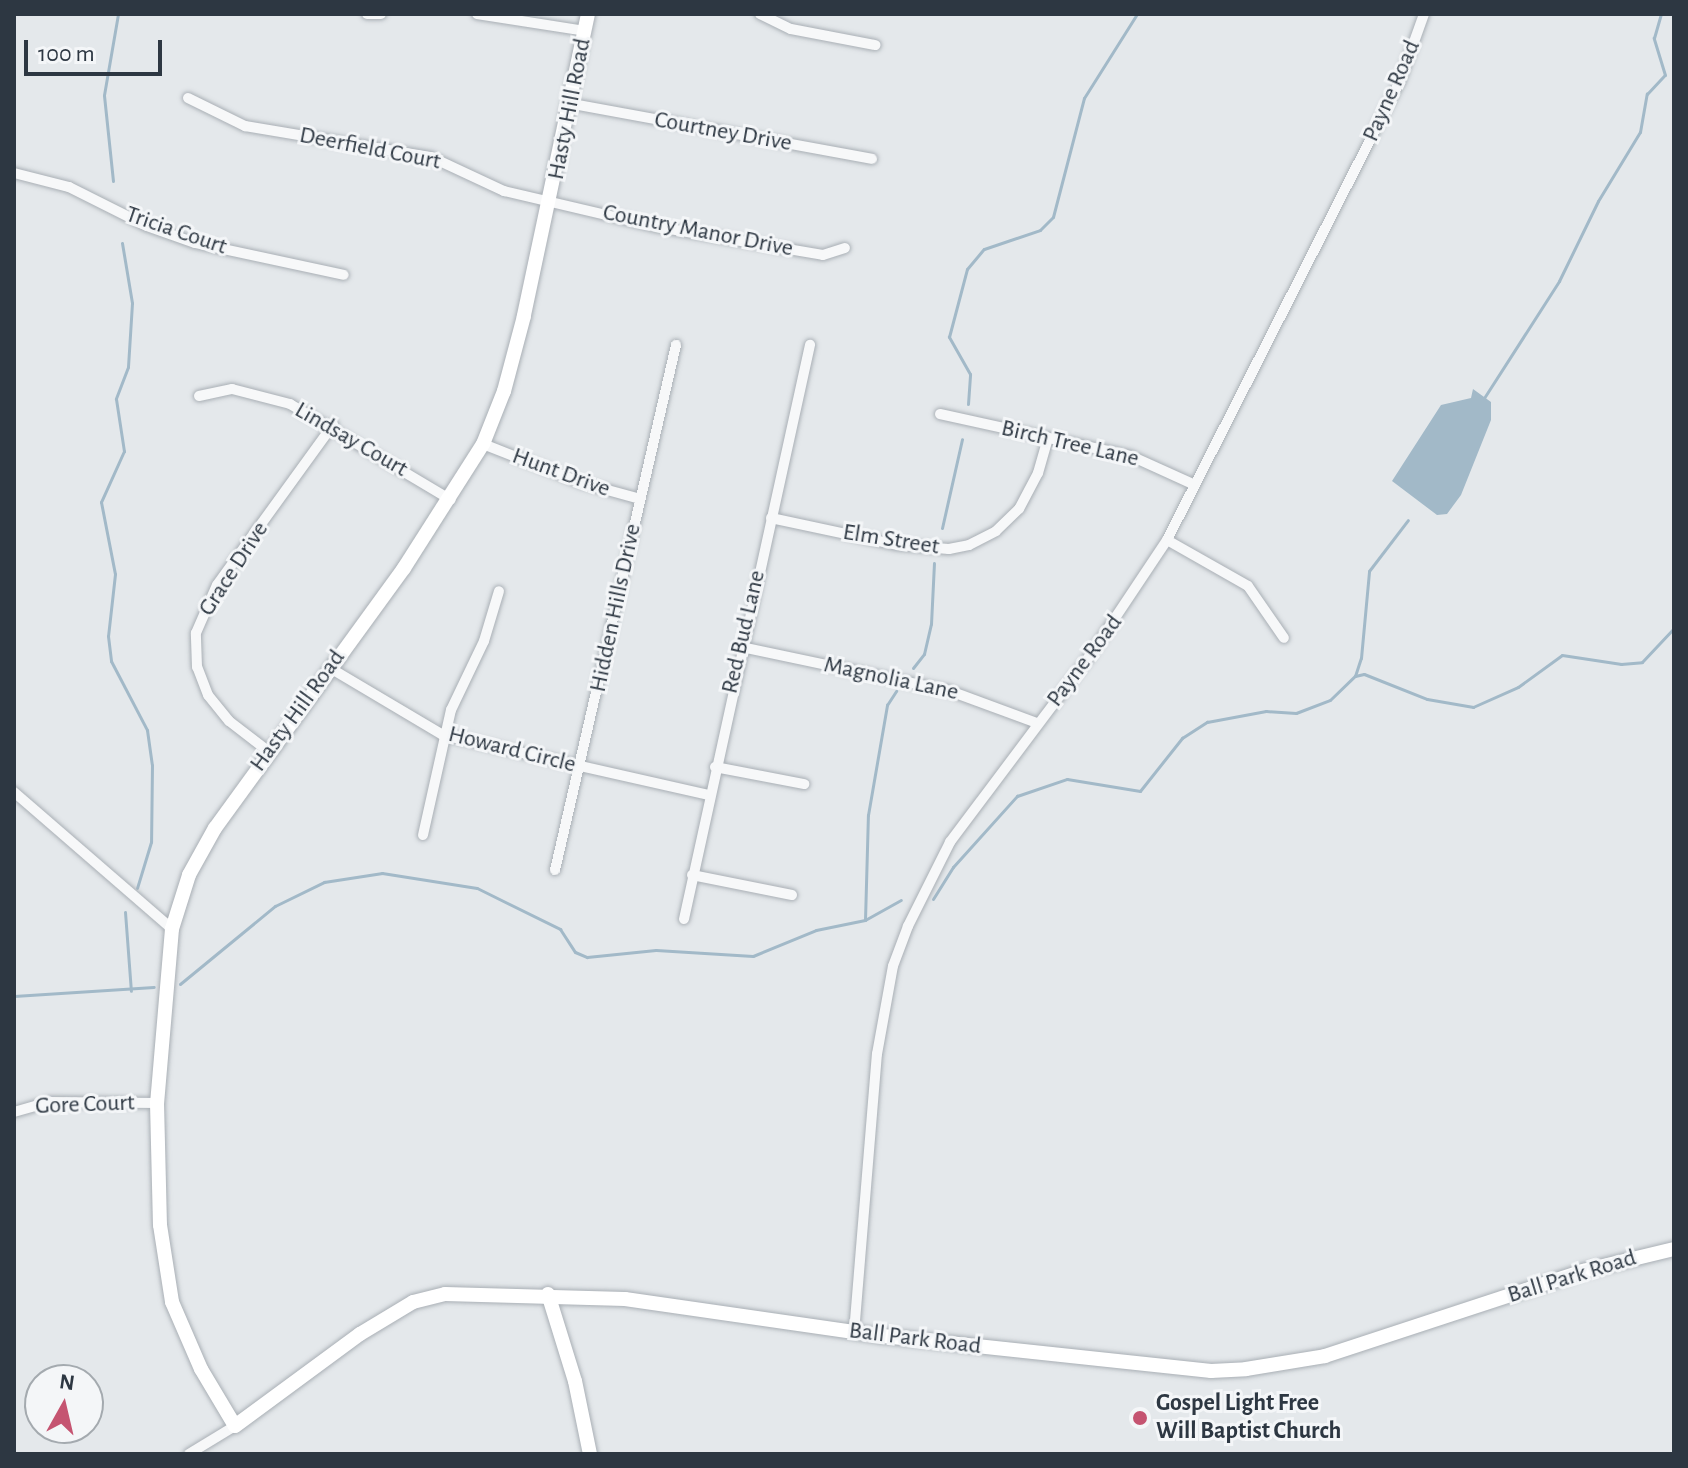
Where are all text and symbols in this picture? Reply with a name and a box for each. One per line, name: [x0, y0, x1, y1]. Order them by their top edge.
scale bar: [28, 24, 166, 74]
street label: Hasty Hill Road: [542, 36, 598, 182]
street label: Payne Road: [1357, 36, 1427, 146]
text: 100 m: [38, 42, 95, 66]
street label: Courtney Drive: [652, 106, 794, 158]
street label: Deerfield Court: [297, 121, 443, 177]
street label: Country Manor Drive: [600, 198, 796, 264]
street label: Tricia Court: [122, 200, 230, 262]
street label: Lindsay Court: [289, 396, 413, 484]
street label: Birch Tree Lane: [998, 414, 1142, 474]
street label: Hunt Drive: [508, 442, 614, 504]
street label: Grace Drive: [193, 516, 275, 622]
street label: Elm Street: [841, 518, 941, 562]
street label: Hidden Hills Drive: [584, 521, 648, 695]
street label: Red Bud Lane: [716, 568, 772, 696]
street label: Payne Road: [1041, 609, 1129, 713]
street label: Hasty Hill Road: [244, 644, 352, 778]
street label: Magnolia Lane: [821, 651, 961, 707]
street label: Howard Circle: [445, 720, 579, 780]
street label: Gore Court: [35, 1089, 135, 1121]
street label: Ball Park Road: [1504, 1244, 1640, 1310]
street label: Ball Park Road: [847, 1317, 983, 1361]
north arrow: [24, 1364, 104, 1444]
text: N: [58, 1370, 76, 1394]
place label: Gospel Light Free Will Baptist Church: [1156, 1390, 1341, 1446]
marker: Gospel Light Free Will Baptist Church: [1131, 1409, 1149, 1427]

